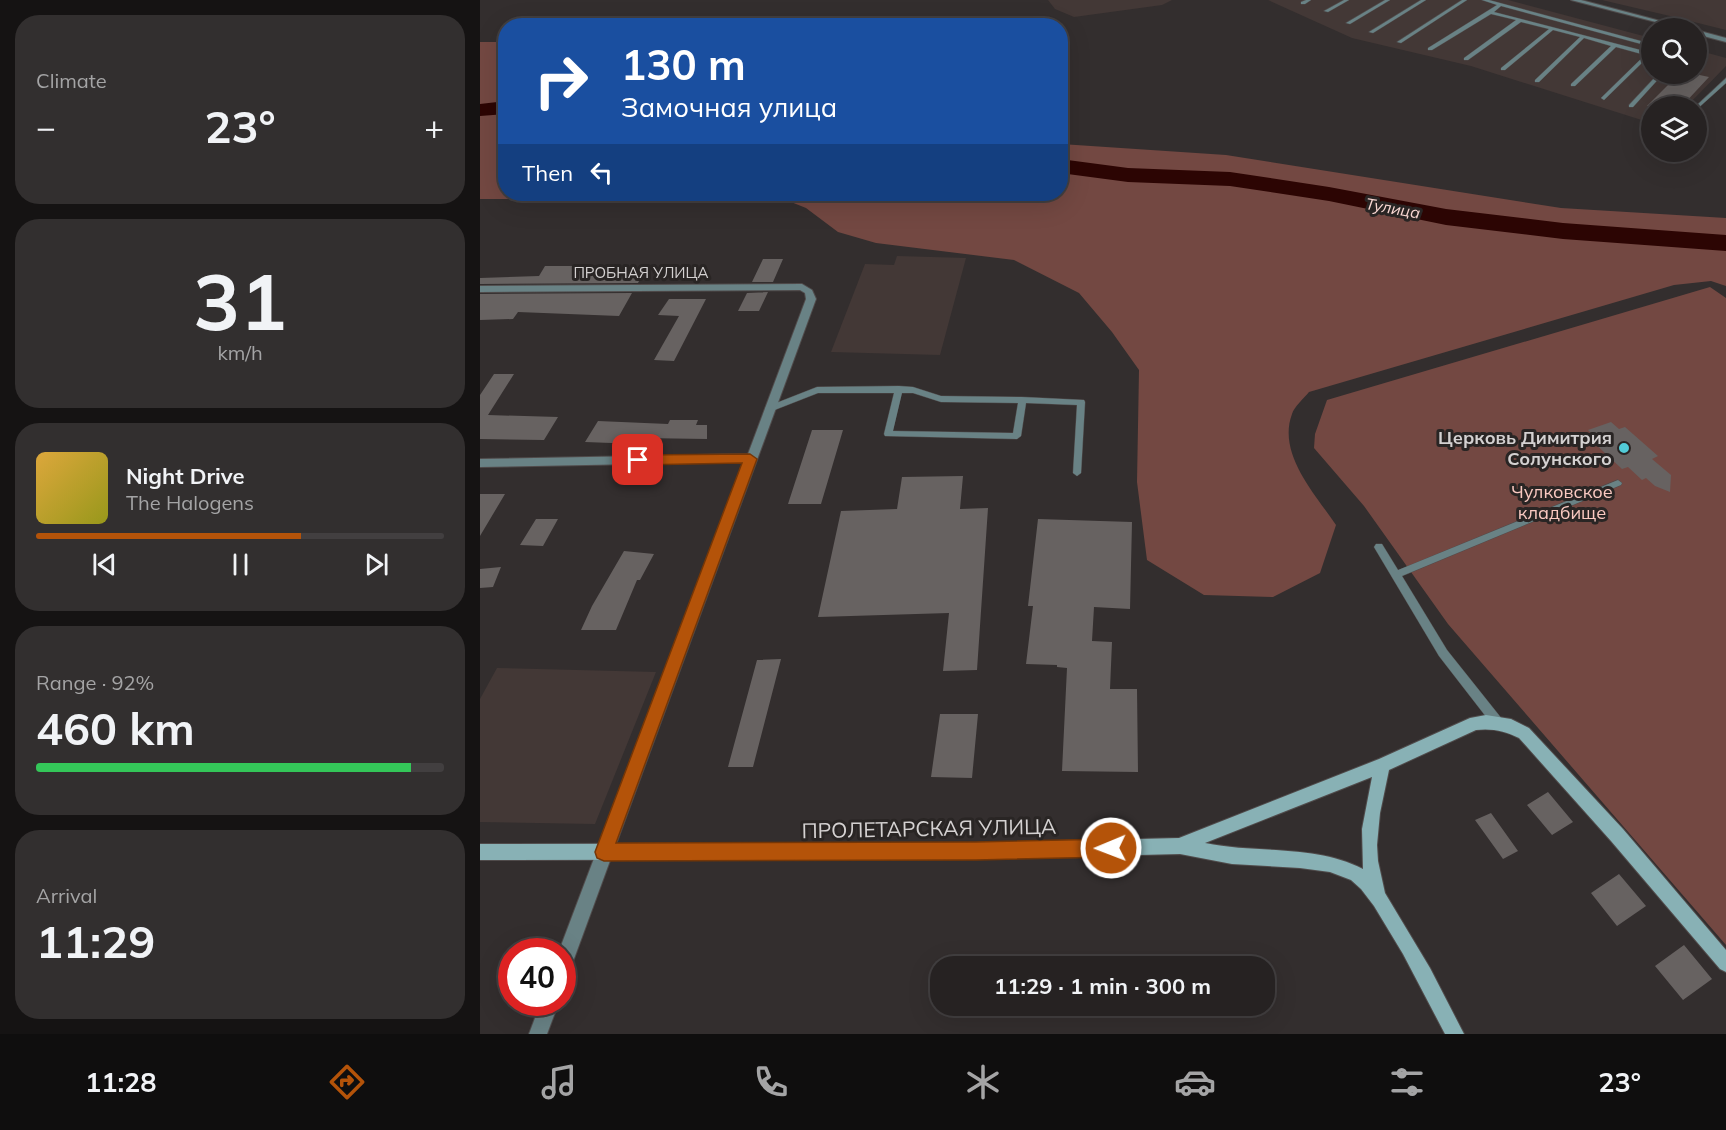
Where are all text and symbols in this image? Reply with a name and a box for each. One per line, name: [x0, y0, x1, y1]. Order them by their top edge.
map controls: [1641, 18, 1707, 162]
button: search: [1641, 18, 1707, 84]
text: 130 m: [621, 38, 746, 91]
icon: right: [522, 42, 600, 120]
text: Climate: [36, 68, 107, 93]
text: Замочная улица: [621, 90, 837, 124]
button: layers: [1641, 96, 1707, 162]
text: 23°: [204, 98, 276, 154]
text: −: [36, 106, 56, 147]
text: +: [424, 106, 444, 147]
icon: left: [585, 156, 618, 189]
text: Then: [522, 159, 573, 187]
water label: Тулица: [1364, 193, 1422, 223]
text: 31: [193, 252, 287, 350]
street label: ПРОБНАЯ УЛИЦА: [573, 263, 709, 282]
text: km/h: [217, 340, 263, 365]
place label: Церковь Димитрия Солунского: [1438, 426, 1612, 470]
pin: [612, 434, 663, 485]
marker: Церковь Димитрия Солунского: [1617, 441, 1631, 455]
icon: arrive: [621, 443, 654, 476]
text: Night Drive: [126, 462, 245, 490]
park label: Чулковское кладбище: [1511, 480, 1613, 524]
text: The Halogens: [126, 490, 254, 515]
icon: previous: [88, 548, 121, 581]
icon: pause: [224, 548, 257, 581]
icon: next: [360, 548, 393, 581]
text: Range · 92%: [36, 670, 154, 695]
text: 460 km: [36, 700, 195, 756]
street label: ПРОЛЕТАРСКАЯ УЛИЦА: [801, 813, 1057, 843]
position arrow: [1079, 816, 1143, 880]
text: Arrival: [36, 883, 97, 908]
text: 11:29: [36, 913, 155, 969]
speed limit sign: 40: [498, 938, 576, 1016]
text: 11:29 · 1 min · 300 m: [994, 972, 1211, 1000]
icon: directions: [326, 1061, 368, 1103]
icon: music: [538, 1061, 580, 1103]
icon: phone: [750, 1061, 792, 1103]
icon: climate: [962, 1061, 1004, 1103]
icon: car: [1174, 1061, 1216, 1103]
icon: filters: [1386, 1061, 1428, 1103]
text: 11:28: [85, 1065, 156, 1099]
text: 23°: [1598, 1065, 1641, 1099]

